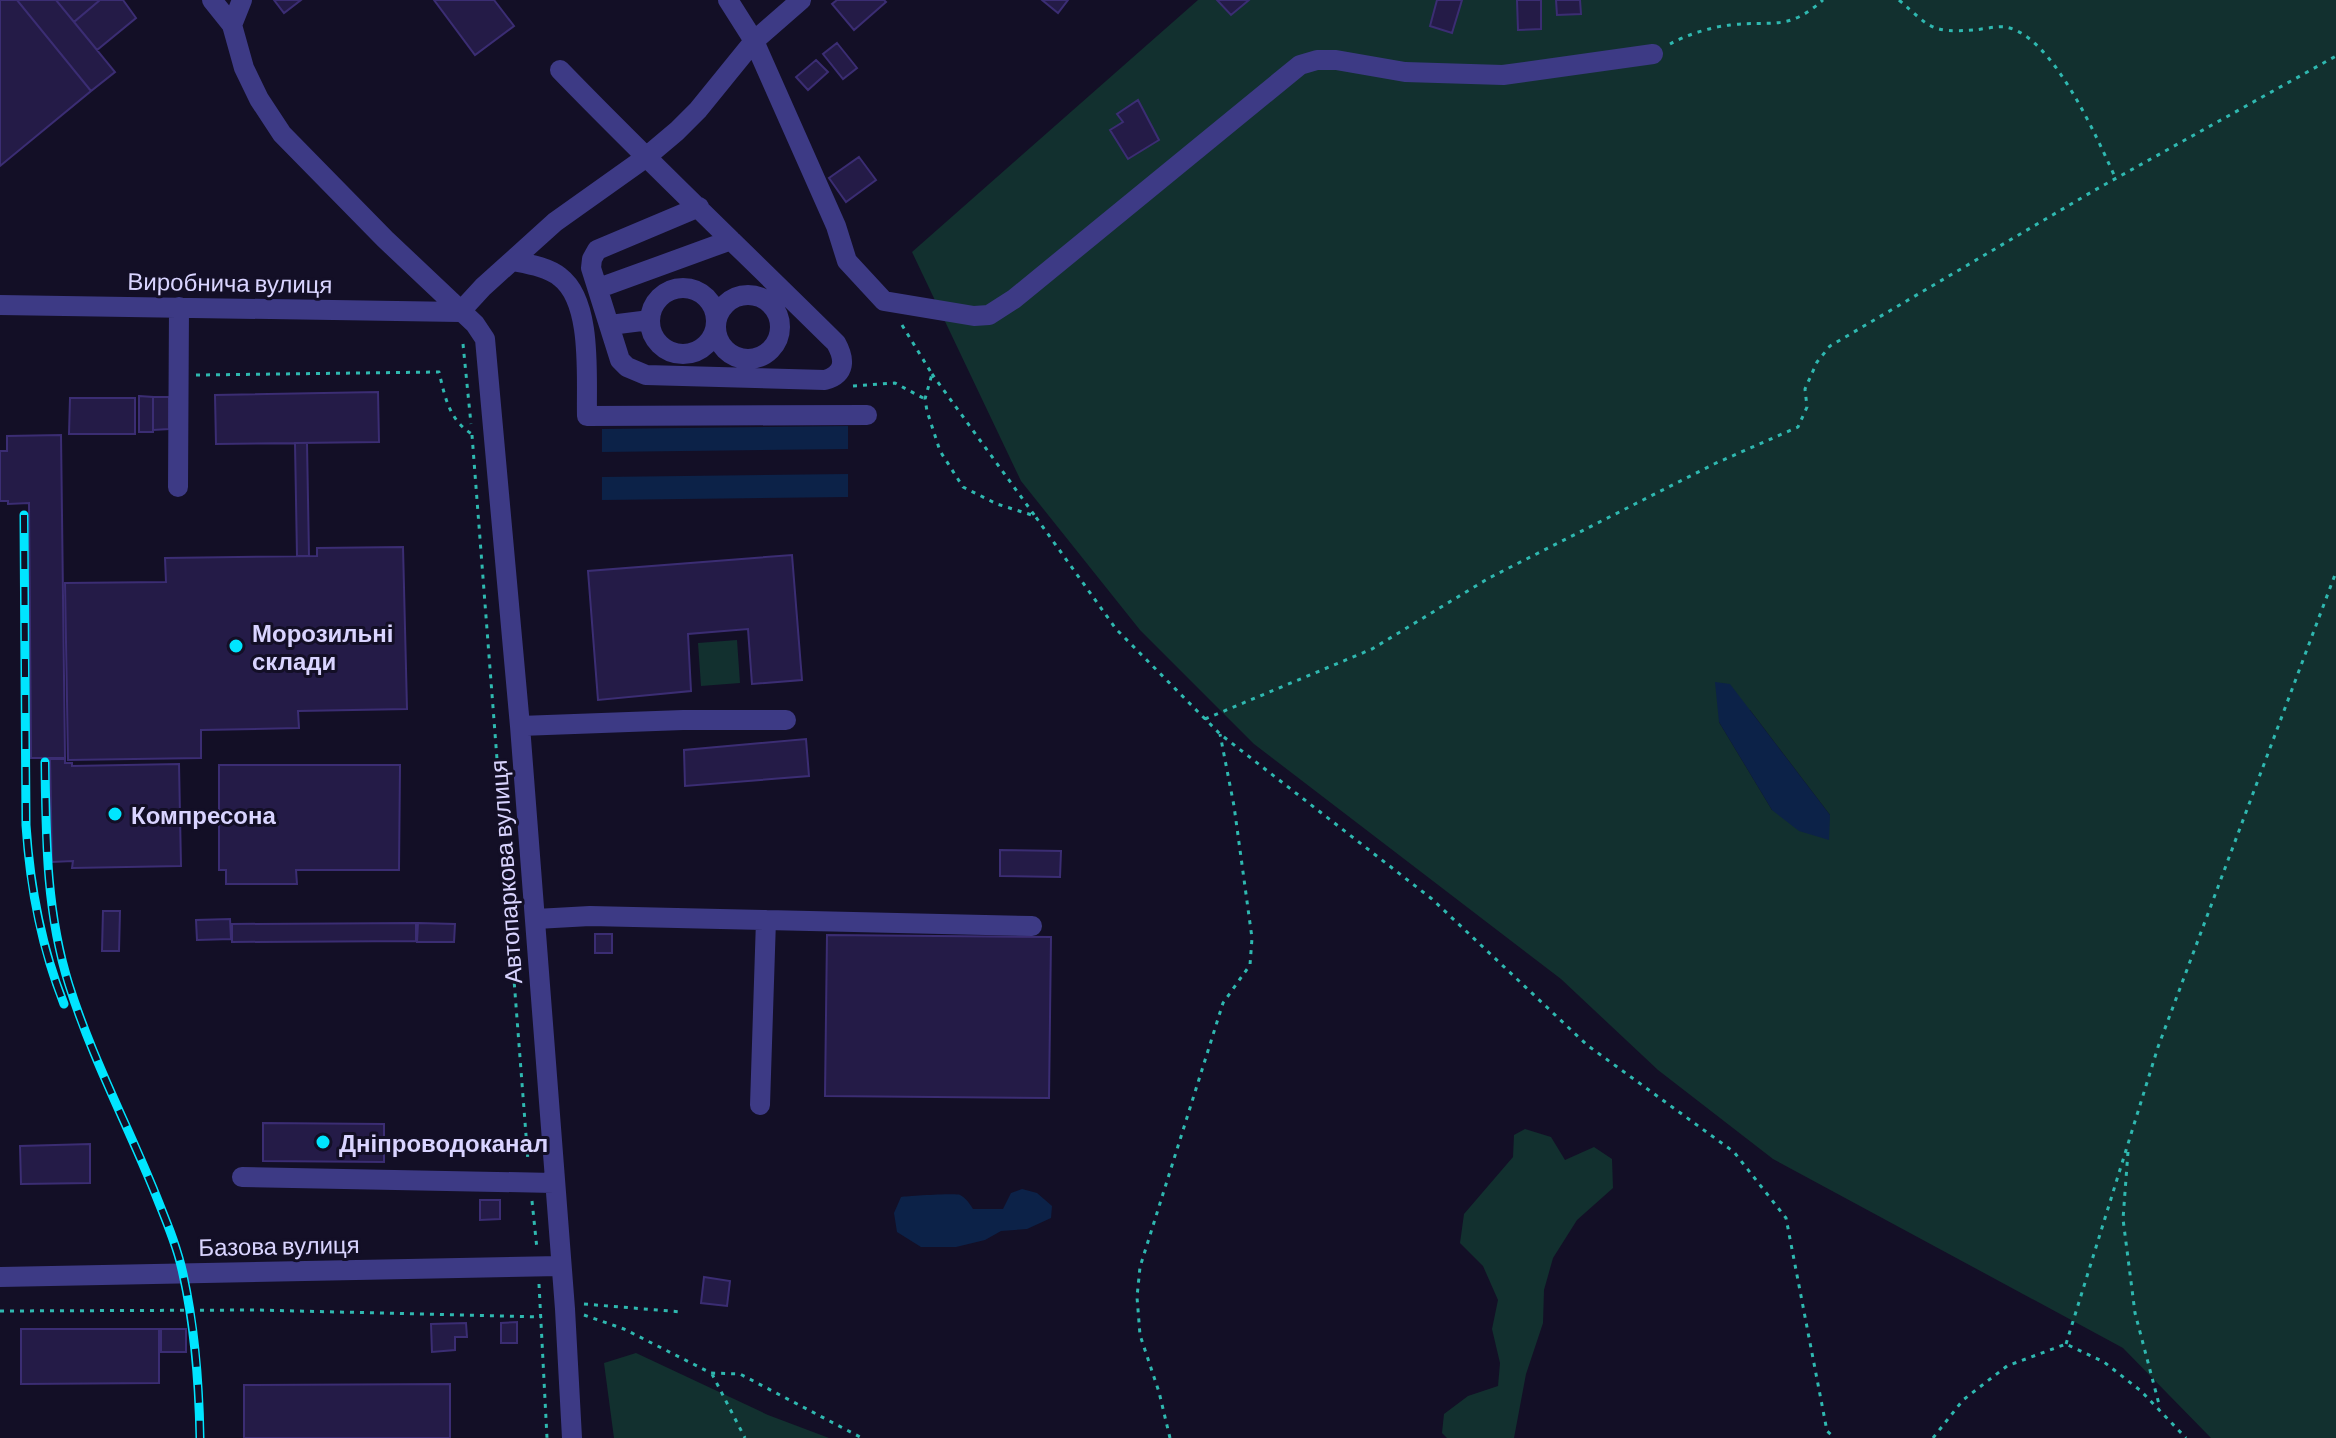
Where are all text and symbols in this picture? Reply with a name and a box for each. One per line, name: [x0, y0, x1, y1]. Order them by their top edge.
street label: Виробнича вулиця: [127, 266, 333, 298]
place label: Морозильні склади: [252, 618, 394, 675]
marker: Морозильні склади: [227, 637, 245, 655]
street label: Автопаркова вулиця: [483, 759, 527, 985]
place label: Компресона: [131, 800, 276, 829]
marker: Компресона: [106, 805, 124, 823]
place label: Дніпроводоканал: [339, 1128, 548, 1157]
marker: Дніпроводоканал: [314, 1133, 332, 1151]
street label: Базова вулиця: [198, 1229, 360, 1261]

